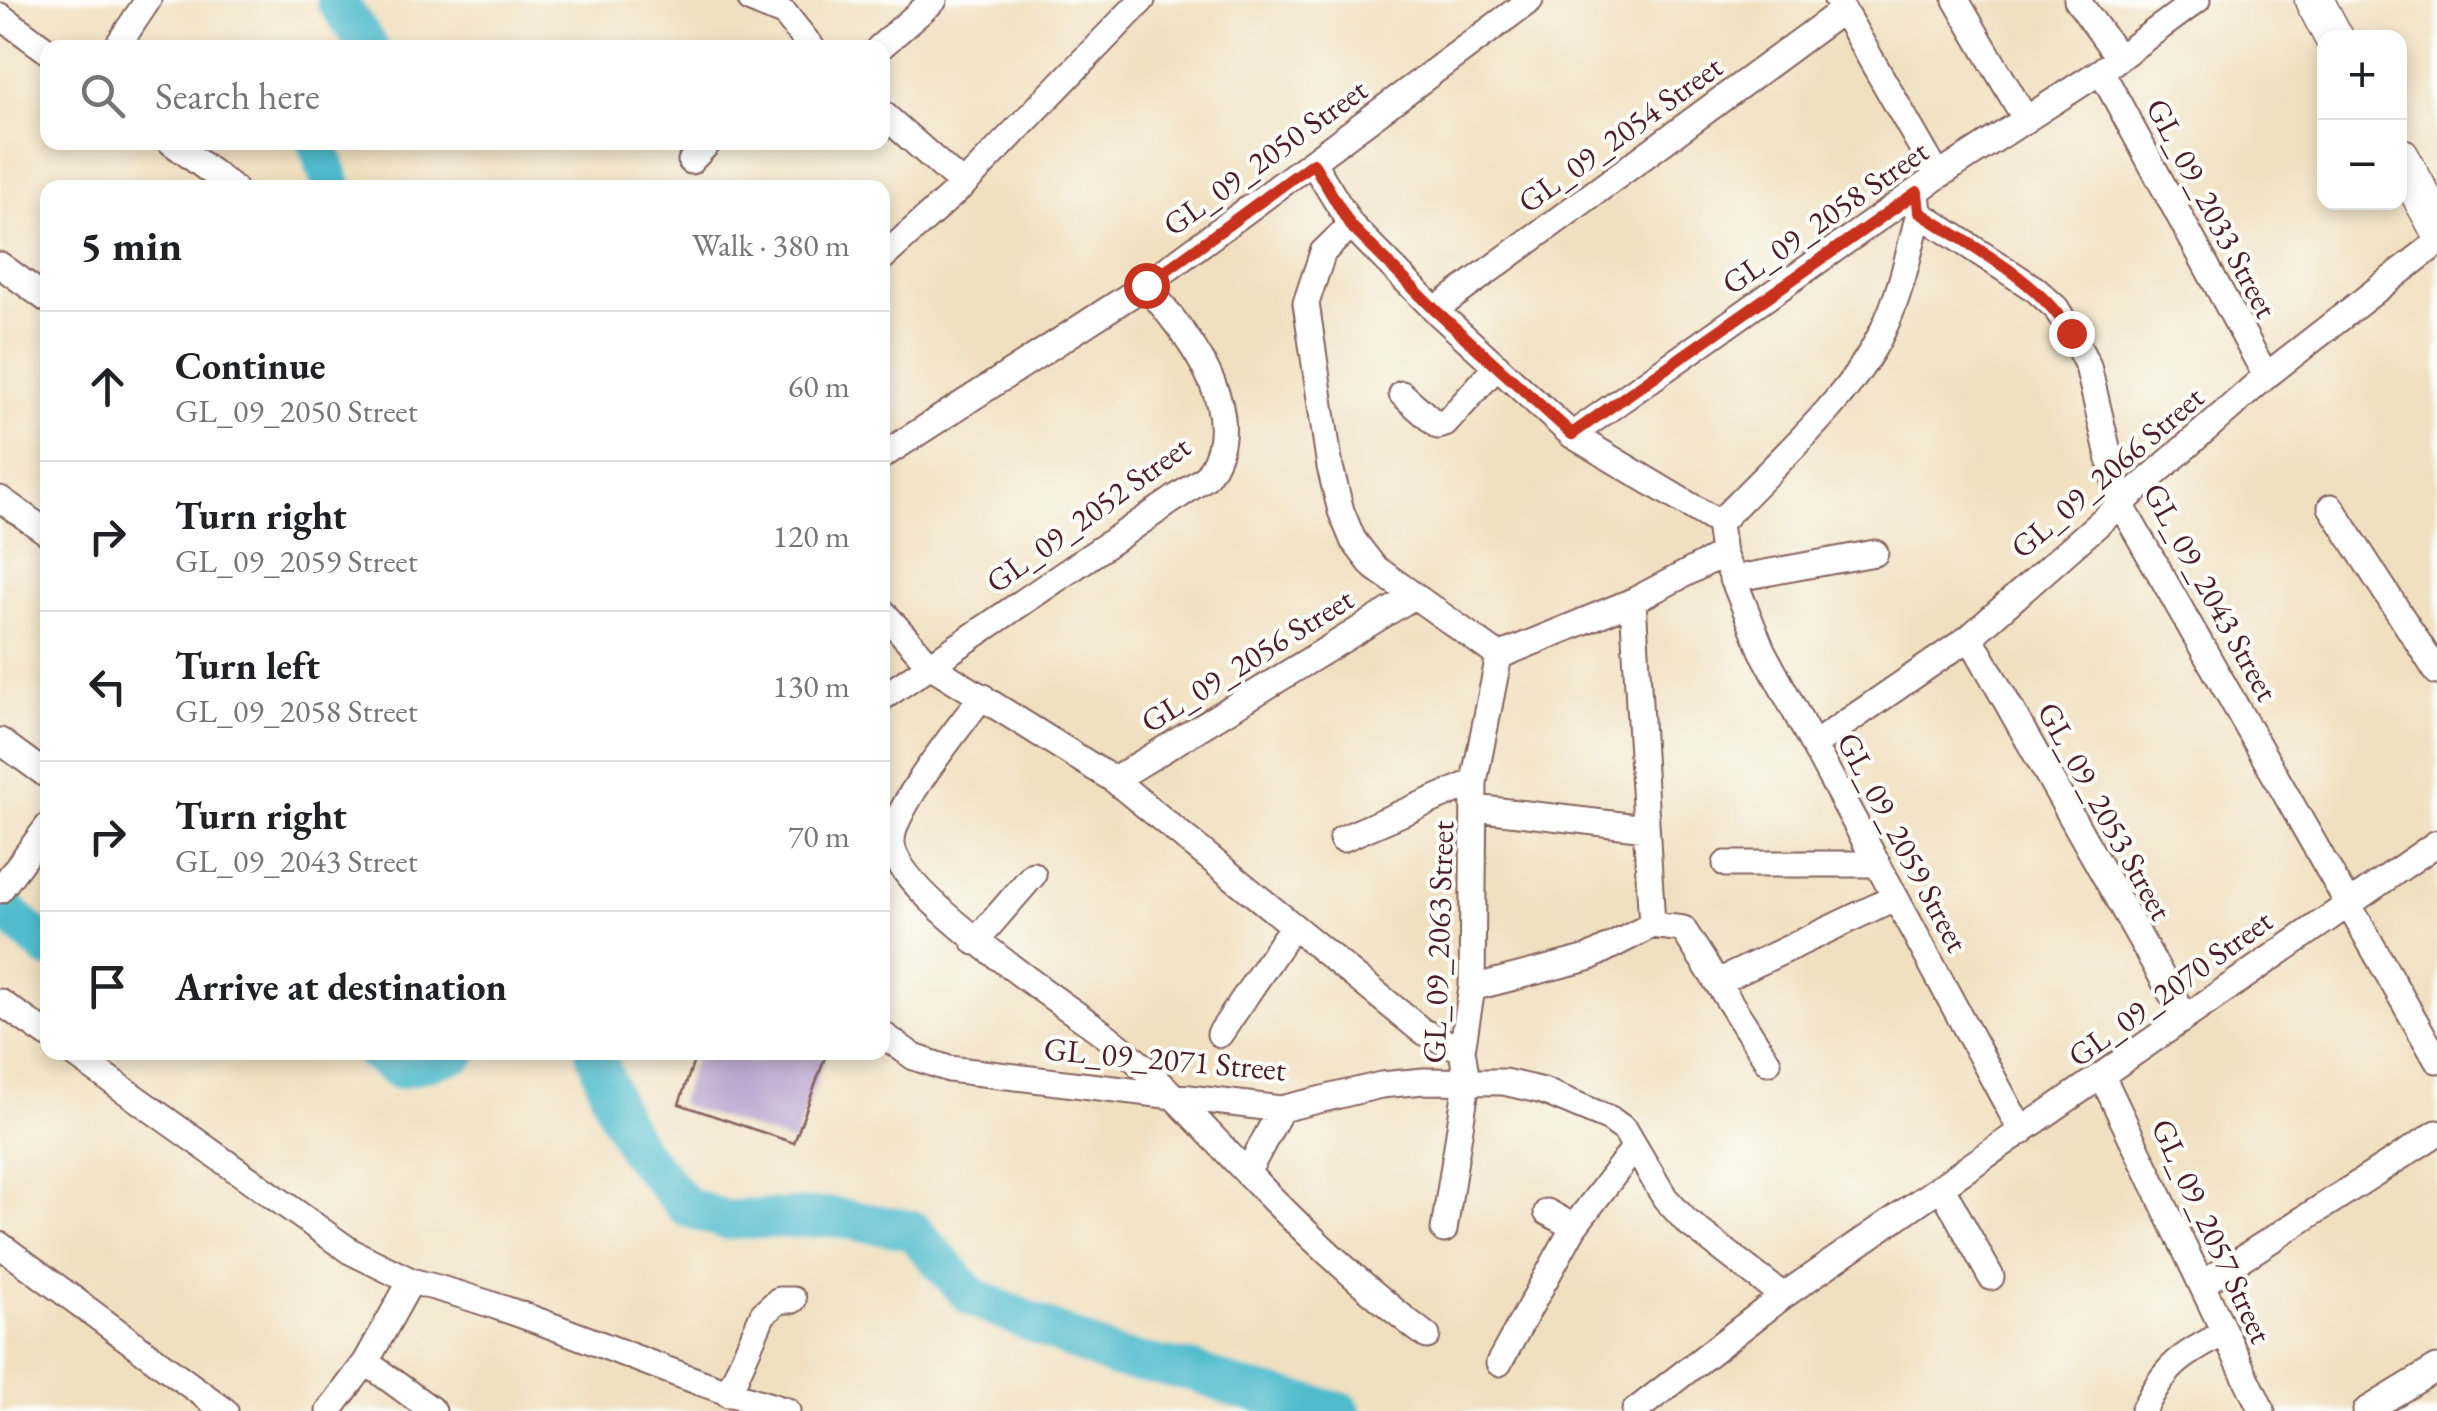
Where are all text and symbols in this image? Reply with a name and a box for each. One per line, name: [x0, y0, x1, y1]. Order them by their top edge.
map controls: [2317, 30, 2407, 210]
button: +: [2317, 30, 2407, 120]
search box: [40, 40, 890, 150]
street label: GL_09_2054 Street: [1509, 46, 1731, 222]
icon: search: [75, 68, 130, 123]
street label: GL_09_2050 Street: [1154, 69, 1376, 245]
text: Search here: [155, 71, 320, 120]
street label: GL_09_2033 Street: [2136, 91, 2288, 325]
button: −: [2317, 120, 2407, 210]
street label: GL_09_2058 Street: [1713, 130, 1937, 304]
text: 5 min: [80, 218, 182, 273]
text: Walk · 380 m: [692, 224, 850, 266]
route start: [1124, 263, 1170, 309]
route end: [2049, 311, 2095, 357]
text: Continue: [175, 341, 326, 390]
icon: ahead: [80, 359, 135, 414]
text: 60 m: [788, 365, 850, 407]
street label: GL_09_2066 Street: [2002, 376, 2212, 568]
text: GL_09_2050 Street: [175, 390, 418, 432]
street label: GL_09_2052 Street: [977, 426, 1199, 602]
street label: GL_09_2043 Street: [2134, 476, 2288, 708]
text: Turn right: [175, 491, 347, 540]
icon: right: [80, 509, 135, 564]
text: 120 m: [773, 515, 850, 557]
text: GL_09_2059 Street: [175, 540, 418, 582]
street label: GL_09_2056 Street: [1133, 578, 1361, 742]
text: Turn left: [175, 641, 320, 690]
icon: left: [80, 659, 135, 714]
text: 130 m: [773, 665, 850, 707]
text: GL_09_2058 Street: [175, 690, 418, 732]
street label: GL_09_2053 Street: [2028, 695, 2182, 927]
street label: GL_09_2059 Street: [1827, 725, 1979, 959]
text: Turn right: [175, 791, 347, 840]
icon: right: [80, 809, 135, 864]
text: 70 m: [788, 815, 850, 857]
street label: GL_09_2063 Street: [1413, 820, 1463, 1064]
text: GL_09_2043 Street: [175, 840, 418, 882]
street label: GL_09_2070 Street: [2059, 900, 2281, 1076]
icon: arrive: [80, 959, 135, 1014]
text: Arrive at destination: [175, 962, 507, 1011]
street label: GL_09_2071 Street: [1042, 1027, 1288, 1091]
street label: GL_09_2057 Street: [2142, 1112, 2282, 1350]

